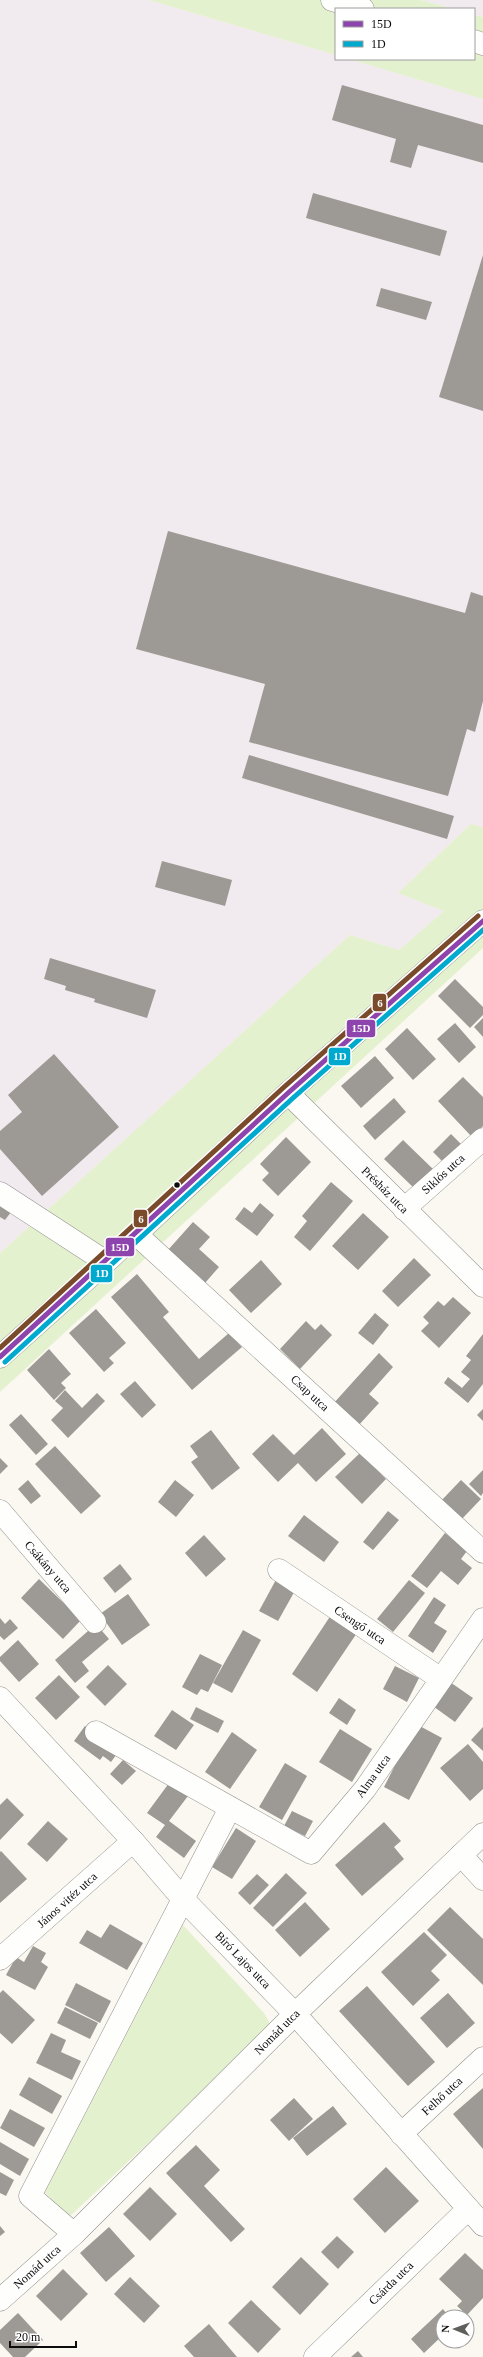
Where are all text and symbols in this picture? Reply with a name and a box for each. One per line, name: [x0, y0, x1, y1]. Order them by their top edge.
legend: [335, 8, 475, 60]
text: 15D: [371, 17, 392, 31]
text: 1D: [371, 37, 386, 51]
line badge: 6: [372, 993, 387, 1012]
text: 6: [377, 997, 383, 1009]
line badge: 15D: [346, 1019, 376, 1038]
text: 15D: [352, 1022, 371, 1034]
line badge: 1D: [328, 1047, 351, 1066]
text: 1D: [333, 1050, 347, 1062]
street label: Siklós utca: [419, 1151, 468, 1197]
street label: Présház utca: [359, 1164, 412, 1217]
unlabelled marker: [172, 1180, 182, 1190]
line badge: 6: [133, 1209, 148, 1228]
text: 6: [138, 1213, 144, 1225]
line badge: 15D: [105, 1237, 135, 1257]
text: 15D: [111, 1241, 130, 1253]
line badge: 1D: [90, 1264, 113, 1283]
text: 1D: [95, 1267, 109, 1279]
street label: Csap utca: [288, 1372, 332, 1415]
street label: Csákány utca: [22, 1538, 75, 1596]
street label: Csengő utca: [332, 1603, 389, 1648]
street label: Alma utca: [353, 1751, 394, 1800]
street label: János vitéz utca: [34, 1869, 100, 1931]
street label: Bíró Lajos utca: [212, 1929, 274, 1992]
street label: Nomád utca: [251, 2006, 303, 2058]
street label: Felhő utca: [419, 2073, 466, 2118]
street label: Nomád utca: [11, 2242, 64, 2292]
street label: Csárda utca: [366, 2258, 417, 2308]
north arrow: [435, 2309, 475, 2349]
scale bar: [10, 2323, 76, 2349]
text: N: [439, 2325, 451, 2333]
text: 20 m: [16, 2330, 41, 2344]

